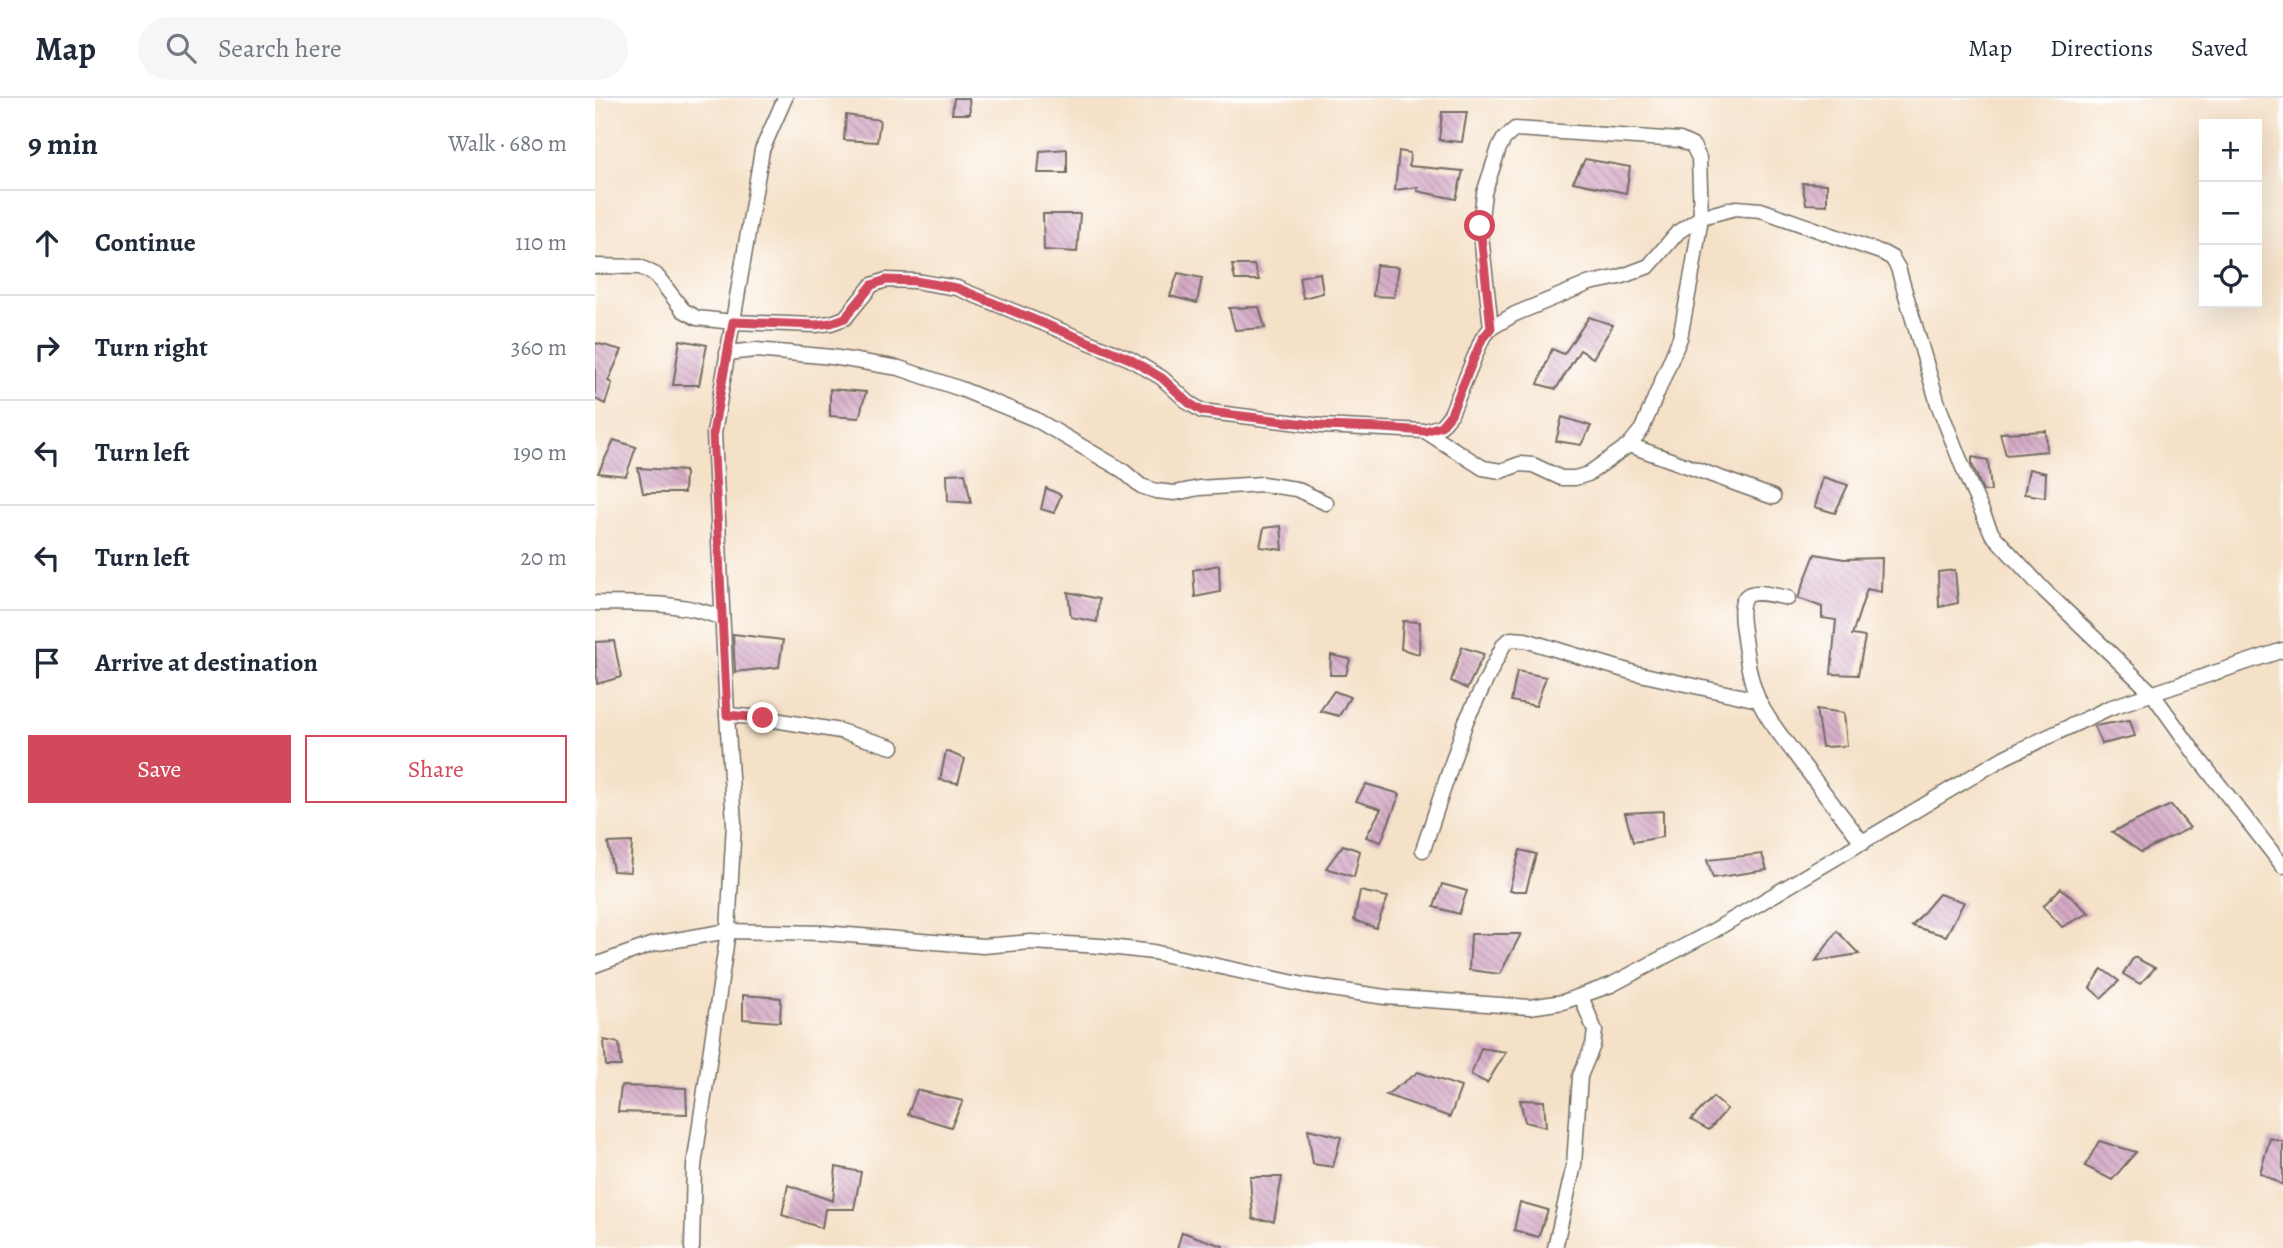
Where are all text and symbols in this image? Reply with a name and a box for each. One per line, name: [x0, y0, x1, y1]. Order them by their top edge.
search box: [138, 17, 628, 80]
text: Map: [35, 26, 96, 71]
icon: search: [162, 29, 200, 67]
text: Search here: [218, 31, 342, 66]
text: Map: [1968, 32, 2012, 64]
text: Directions: [2050, 32, 2153, 64]
text: Saved: [2191, 32, 2248, 64]
map controls: [2199, 119, 2262, 308]
button: +: [2199, 119, 2262, 182]
text: 9 min: [28, 124, 98, 164]
text: Walk · 680 m: [448, 128, 567, 159]
button: −: [2199, 182, 2262, 245]
route start: [1464, 210, 1495, 241]
icon: ahead: [28, 224, 66, 262]
text: Continue: [95, 225, 196, 260]
text: 110 m: [515, 227, 567, 258]
button: locate: [2199, 245, 2262, 308]
icon: right: [28, 329, 66, 367]
text: Turn right: [95, 330, 208, 365]
text: 360 m: [511, 332, 567, 363]
icon: left: [28, 434, 66, 472]
text: Turn left: [95, 435, 190, 470]
text: 190 m: [513, 437, 567, 468]
icon: left: [28, 539, 66, 577]
text: Turn left: [95, 540, 190, 575]
text: 20 m: [520, 542, 567, 573]
icon: arrive: [28, 644, 66, 682]
text: Arrive at destination: [95, 645, 318, 680]
route end: [747, 702, 778, 733]
button: Save: [28, 735, 291, 803]
button: Share: [305, 735, 567, 803]

